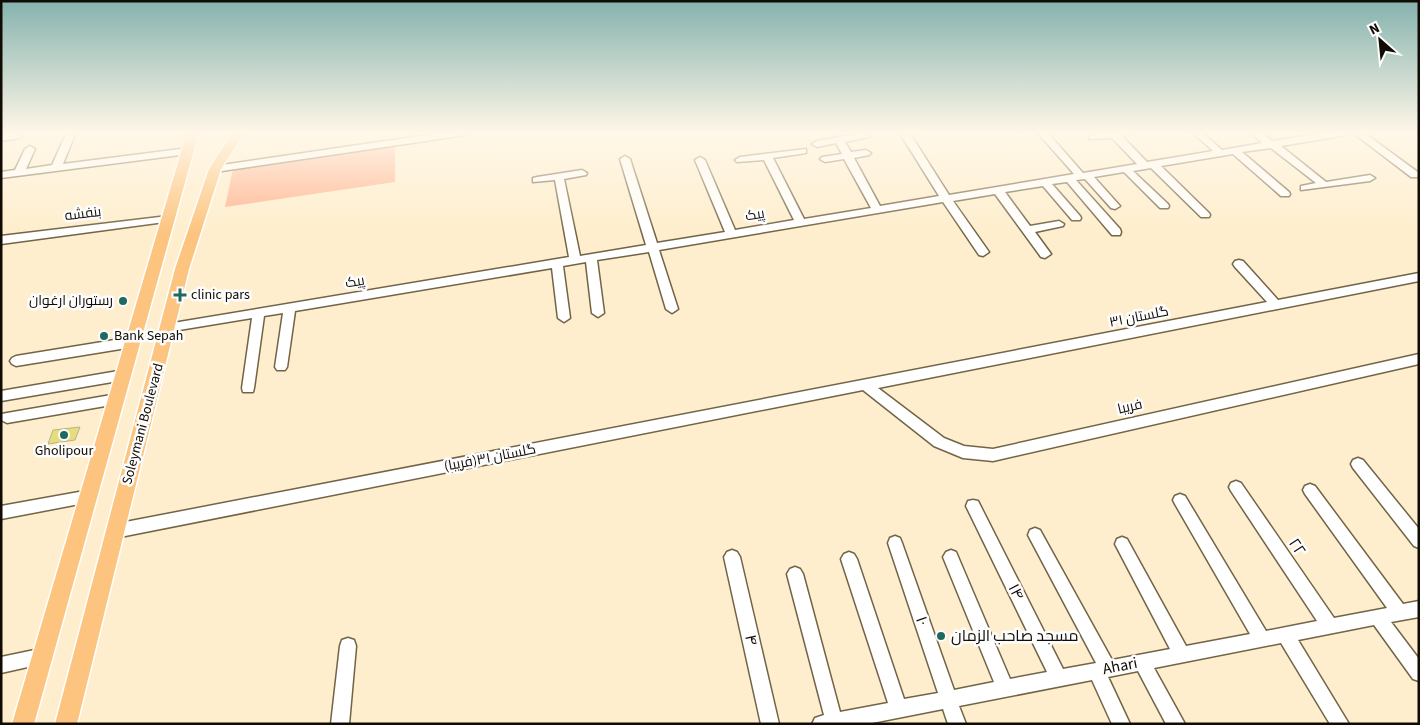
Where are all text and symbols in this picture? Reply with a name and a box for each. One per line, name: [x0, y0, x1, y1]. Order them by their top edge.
north arrow: [1355, 15, 1405, 65]
text: N: [1366, 18, 1383, 40]
street label: بنفشه: [63, 202, 103, 226]
street label: پیک: [744, 204, 766, 226]
street label: پیک: [344, 271, 366, 293]
place label: clinic pars: [191, 285, 250, 305]
marker: clinic pars: [173, 288, 187, 302]
place label: رستوران ارغوان: [29, 291, 113, 311]
marker: رستوران ارغوان: [117, 295, 129, 307]
street label: گلستان ۳۱: [1108, 301, 1170, 333]
place label: Bank Sepah: [114, 326, 183, 346]
marker: Bank Sepah: [98, 330, 110, 342]
street label: Soleymani Boulevard: [117, 361, 169, 487]
street label: فریبا: [1116, 394, 1144, 420]
marker: Gholipour: [58, 429, 70, 441]
street label: گلستان ۳۱(فریبا): [442, 439, 538, 477]
place label: Gholipour: [35, 441, 93, 461]
street label: ۲۲: [1283, 534, 1311, 560]
street label: ۱۴: [1003, 580, 1029, 604]
street label: ۱۰: [910, 613, 934, 629]
place label: مسجد صاحب الزمان: [951, 625, 1079, 647]
marker: مسجد صاحب الزمان: [935, 630, 947, 642]
street label: ۴: [739, 632, 763, 648]
street label: Ahari: [1101, 652, 1139, 680]

